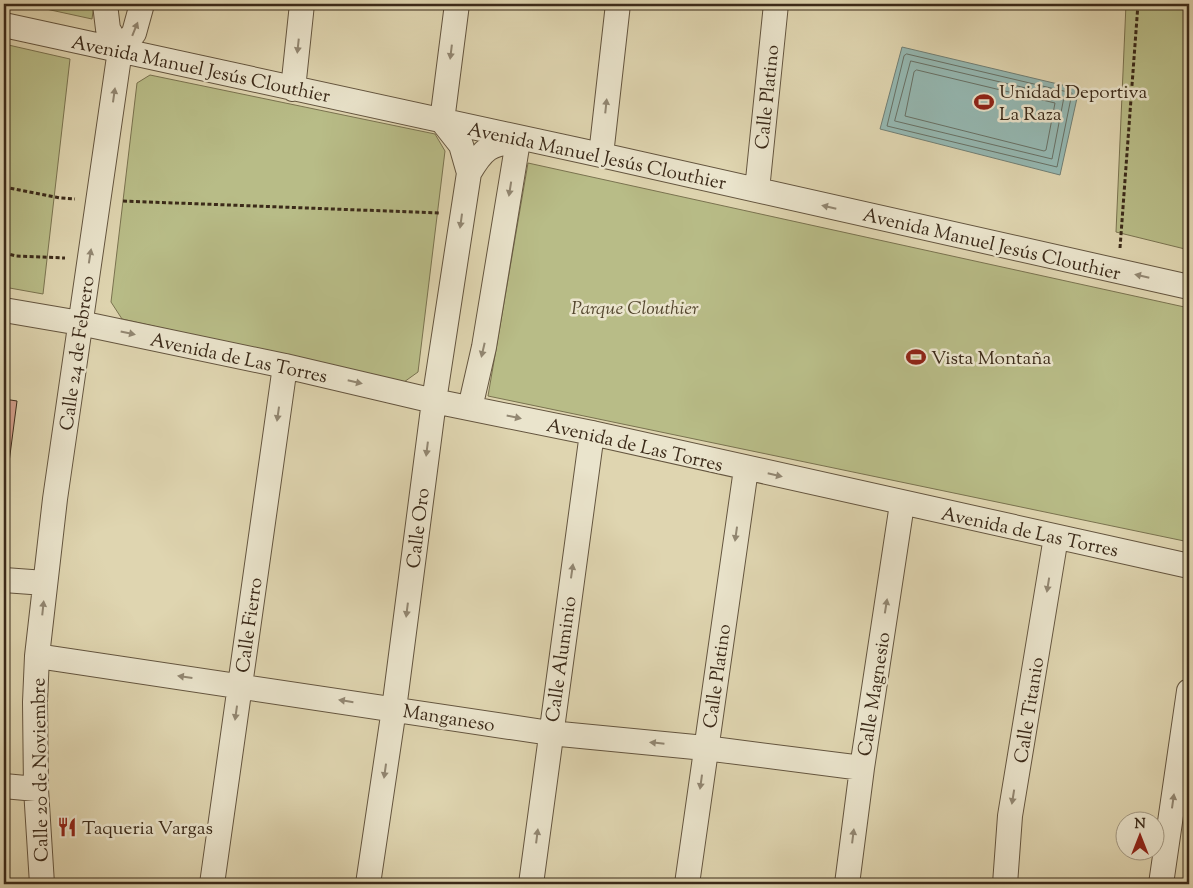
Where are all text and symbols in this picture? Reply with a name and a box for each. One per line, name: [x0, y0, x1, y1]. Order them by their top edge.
one-way arrow: [131, 21, 139, 36]
street label: Avenida Manuel Jesús Clouthier: [69, 30, 332, 111]
one-way arrow: [294, 39, 302, 55]
one-way arrow: [447, 44, 455, 60]
street label: Calle Platino: [750, 44, 787, 151]
place label: Unidad Deportiva La Raza: [999, 80, 1148, 129]
one-way arrow: [110, 87, 118, 103]
sports icon: Unidad Deportiva La Raza: [973, 91, 995, 113]
one-way arrow: [602, 98, 610, 114]
street label: Avenida Manuel Jesús Clouthier: [465, 117, 728, 198]
one-way arrow: [505, 182, 513, 198]
one-way arrow: [822, 203, 837, 211]
street label: Avenida Manuel Jesús Clouthier: [860, 203, 1123, 288]
one-way arrow: [457, 214, 465, 230]
one-way arrow: [86, 248, 94, 264]
one-way arrow: [1134, 272, 1149, 280]
street label: Calle 24 de Febrero: [54, 274, 103, 432]
park label: Parque Clouthier: [571, 296, 699, 323]
street label: Avenida de Las Torres: [147, 327, 330, 391]
one-way arrow: [120, 330, 136, 338]
one-way arrow: [478, 342, 486, 358]
sports icon: Vista Montaña: [905, 346, 927, 368]
place label: Vista Montaña: [931, 346, 1051, 373]
one-way arrow: [347, 378, 362, 386]
one-way arrow: [274, 406, 282, 422]
one-way arrow: [506, 413, 521, 421]
street label: Avenida de Las Torres: [543, 413, 725, 480]
one-way arrow: [423, 441, 431, 457]
one-way arrow: [767, 471, 782, 479]
street label: Calle Oro: [401, 487, 438, 570]
street label: Avenida de Las Torres: [938, 501, 1121, 565]
one-way arrow: [732, 526, 740, 542]
one-way arrow: [569, 562, 577, 578]
street label: Calle Fierro: [230, 576, 271, 675]
one-way arrow: [1044, 577, 1052, 593]
street label: Calle Aluminio: [540, 595, 585, 724]
one-way arrow: [882, 597, 890, 613]
one-way arrow: [39, 599, 47, 615]
one-way arrow: [403, 603, 411, 619]
street label: Calle Platino: [698, 622, 739, 730]
street label: Calle Magnesio: [852, 630, 899, 758]
street label: Calle Titanio: [1009, 655, 1052, 765]
one-way arrow: [177, 673, 193, 681]
street label: Calle 20 de Noviembre: [26, 677, 57, 862]
one-way arrow: [337, 697, 353, 705]
street label: Manganeso: [401, 699, 497, 740]
one-way arrow: [231, 706, 239, 722]
one-way arrow: [648, 739, 664, 747]
one-way arrow: [381, 764, 389, 780]
one-way arrow: [697, 774, 705, 790]
one-way arrow: [1009, 789, 1017, 805]
one-way arrow: [1169, 793, 1177, 809]
north arrow: [1116, 810, 1166, 860]
text: N: [1134, 815, 1146, 835]
restaurant icon: Taqueria Vargas: [56, 816, 78, 838]
place label: Taqueria Vargas: [82, 816, 213, 843]
one-way arrow: [533, 828, 541, 844]
one-way arrow: [849, 828, 857, 844]

